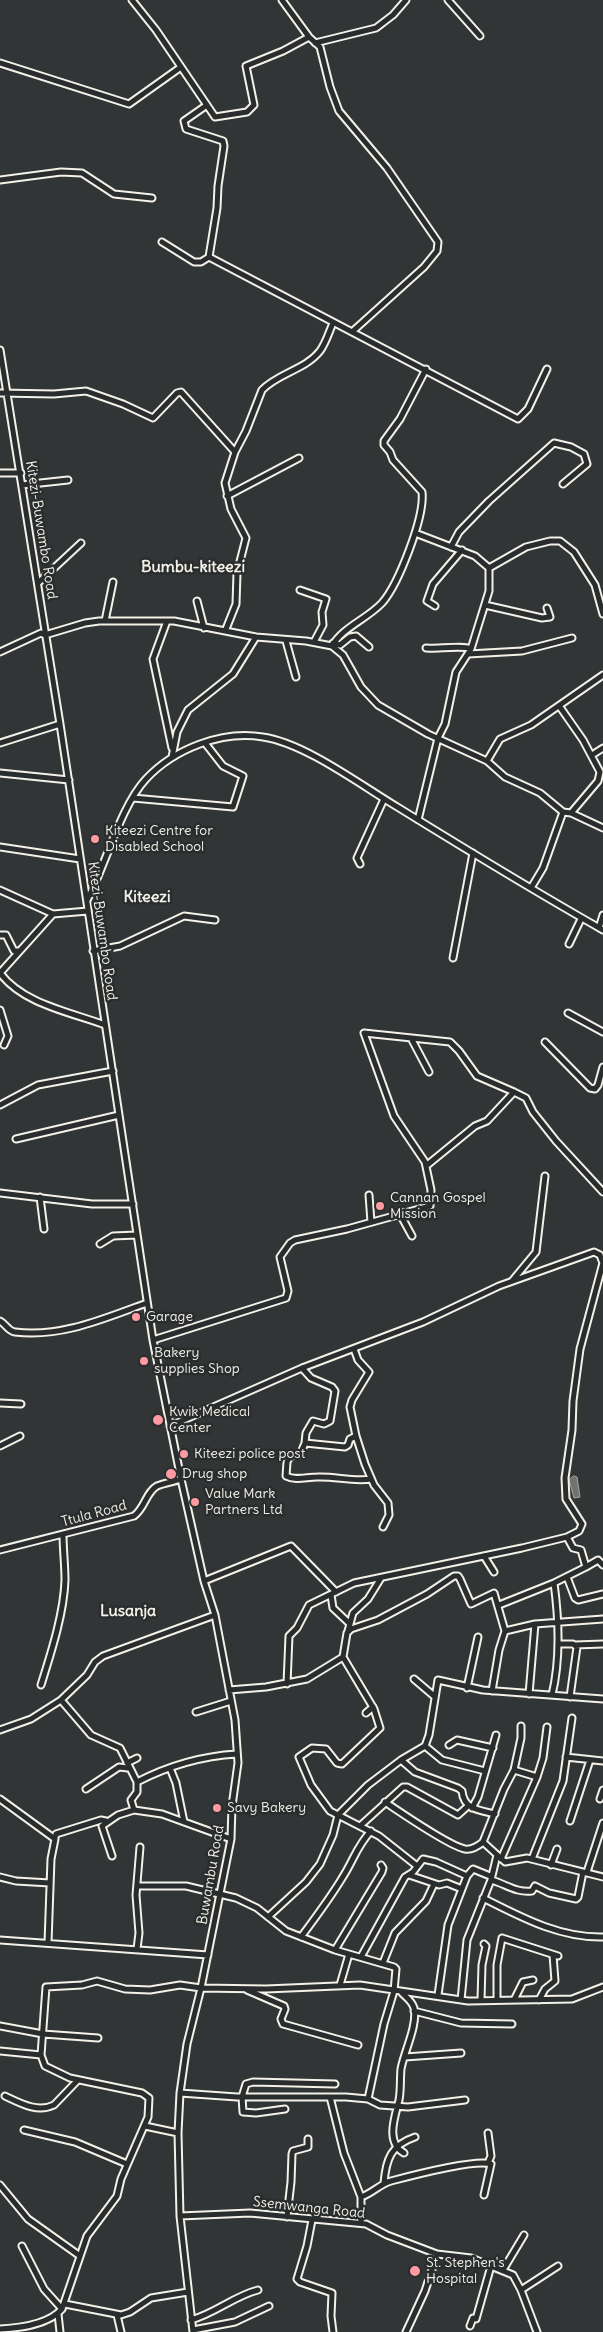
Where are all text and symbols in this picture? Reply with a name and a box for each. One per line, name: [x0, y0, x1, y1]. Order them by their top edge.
street label: Kitezi-Buwambo Road: [22, 459, 60, 601]
district label: Bumbu-kiteezi: [141, 557, 245, 577]
place label: Kiteezi Centre for Disabled School: [105, 823, 213, 856]
marker: Kiteezi Centre for Disabled School: [89, 833, 101, 845]
street label: Kitezi-Buwambo Road: [84, 860, 120, 1002]
district label: Kiteezi: [123, 887, 171, 907]
place label: Cannan Gospel Mission: [390, 1190, 486, 1222]
marker: Cannan Gospel Mission: [374, 1200, 386, 1212]
place label: Garage: [146, 1309, 193, 1325]
marker: Garage: [130, 1311, 142, 1323]
place label: Bakery supplies Shop: [154, 1345, 240, 1378]
marker: Bakery supplies Shop: [138, 1355, 150, 1367]
place label: Kwik Medical Center: [169, 1404, 250, 1436]
marker: Kwik Medical Center: [151, 1413, 165, 1427]
place label: Kiteezi police post: [194, 1446, 305, 1462]
marker: Kiteezi police post: [178, 1448, 190, 1460]
place label: Drug shop: [182, 1466, 247, 1482]
marker: Drug shop: [164, 1467, 178, 1481]
place label: Value Mark Partners Ltd: [205, 1486, 283, 1518]
marker: Value Mark Partners Ltd: [189, 1496, 201, 1508]
street label: Ttula Road: [59, 1497, 129, 1531]
district label: Lusanja: [100, 1601, 156, 1621]
place label: Savy Bakery: [227, 1800, 306, 1816]
marker: Savy Bakery: [211, 1802, 223, 1814]
street label: Buwambu Road: [194, 1824, 228, 1926]
street label: Ssemwanga Road: [252, 2194, 366, 2222]
place label: St. Stephen's Hospital: [426, 2255, 505, 2288]
marker: St. Stephen's Hospital: [408, 2264, 422, 2278]

